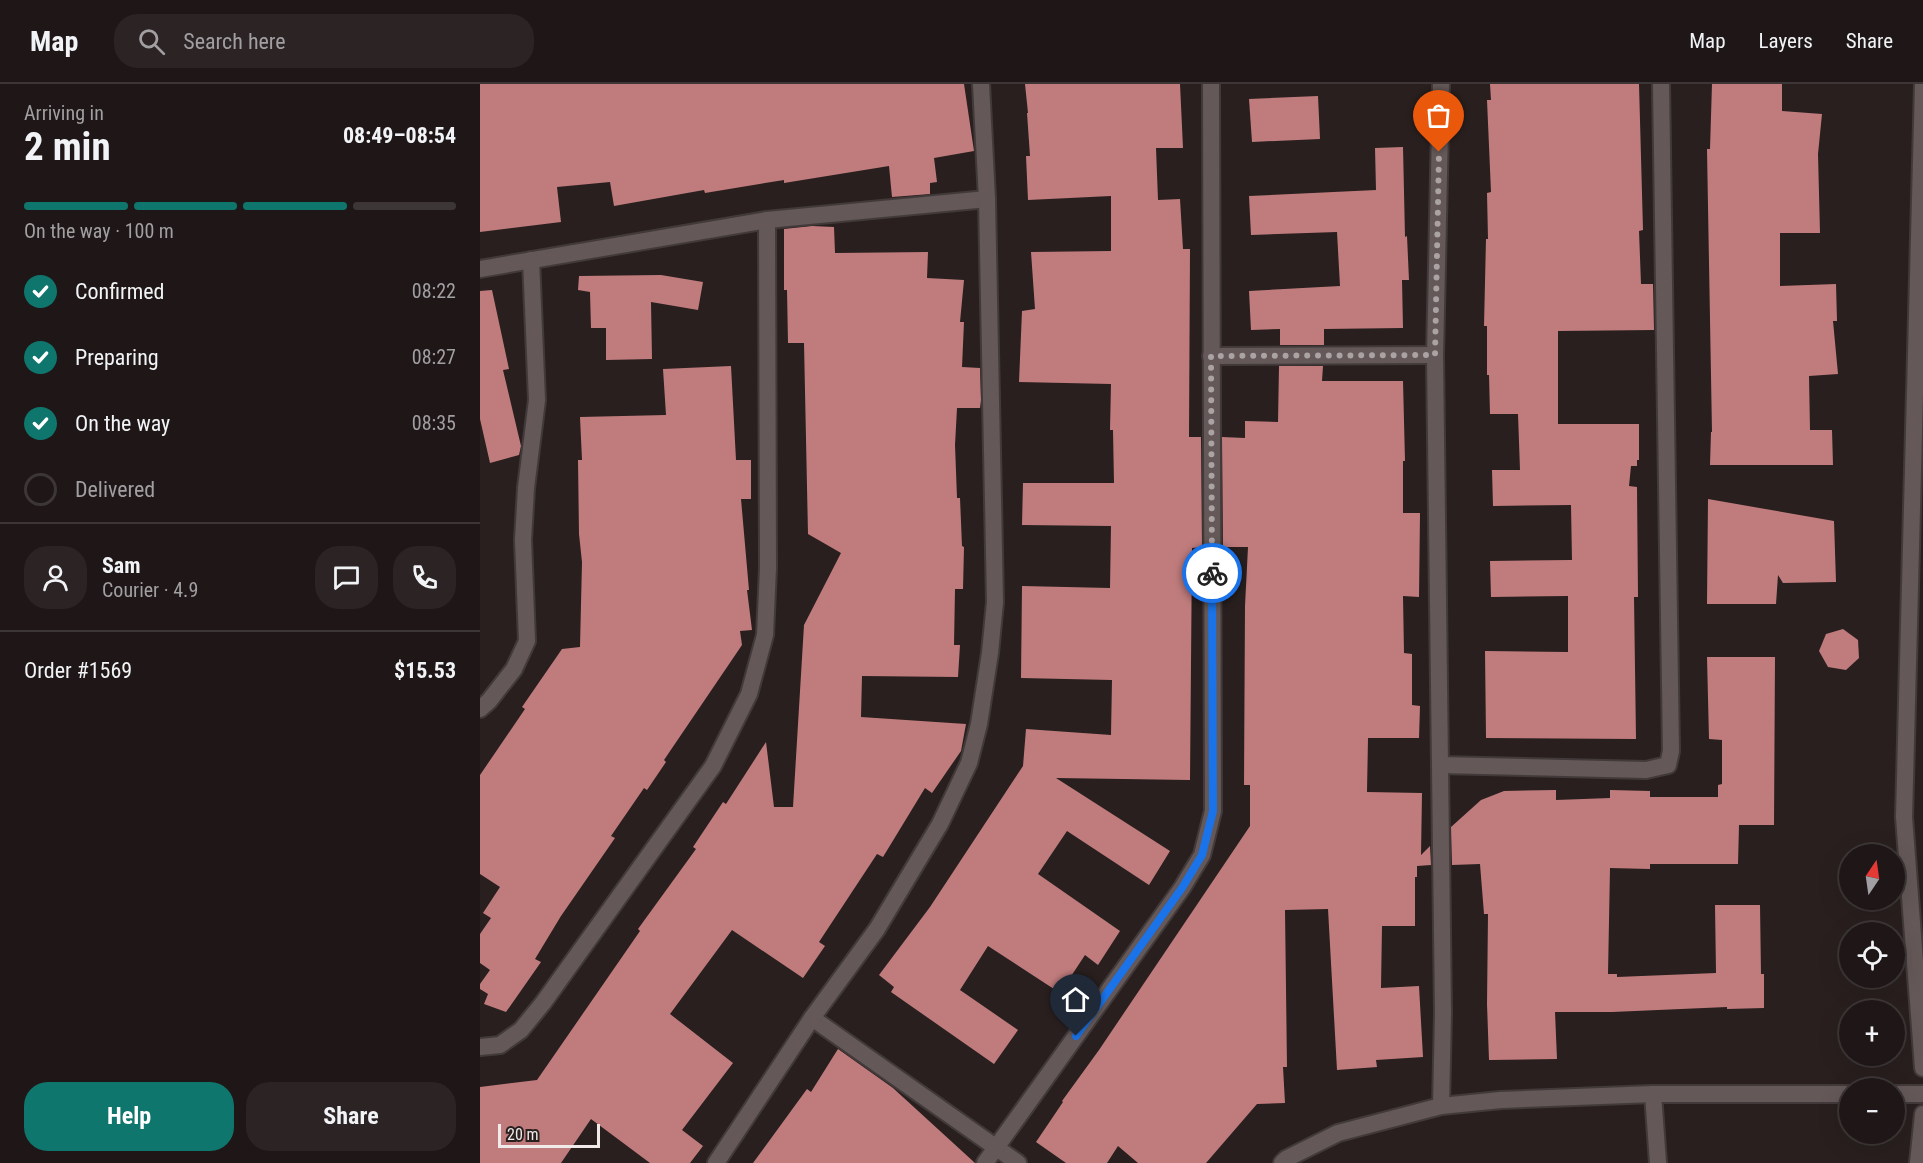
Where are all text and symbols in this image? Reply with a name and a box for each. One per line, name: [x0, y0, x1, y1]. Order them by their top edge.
search box: [114, 14, 534, 68]
text: Map: [30, 25, 78, 58]
icon: search: [135, 25, 168, 58]
text: Search here: [183, 29, 286, 54]
text: Map: [1689, 29, 1726, 53]
text: Layers: [1759, 29, 1813, 53]
text: Share: [1846, 29, 1893, 53]
pin: [1413, 90, 1464, 152]
icon: bag: [1422, 99, 1455, 132]
text: Arriving in: [24, 101, 104, 125]
text: 08:49–08:54: [343, 123, 456, 148]
text: 2 min: [24, 124, 111, 170]
text: On the way · 100 m: [24, 219, 174, 243]
icon: check: [24, 275, 57, 308]
text: Confirmed: [75, 279, 164, 304]
text: 08:22: [412, 279, 456, 303]
icon: check: [24, 341, 57, 374]
text: Preparing: [75, 345, 159, 370]
text: 08:27: [412, 345, 456, 369]
icon: check: [24, 407, 57, 440]
text: On the way: [75, 411, 170, 436]
text: 08:35: [412, 411, 456, 435]
text: Delivered: [75, 477, 155, 502]
courier: [1182, 543, 1242, 603]
button: person: [24, 546, 87, 609]
button: chat: [315, 546, 378, 609]
button: phone: [393, 546, 456, 609]
text: Sam: [102, 553, 141, 578]
icon: bike: [1196, 557, 1229, 590]
text: Courier · 4.9: [102, 578, 198, 602]
text: Order #1569: [24, 658, 132, 683]
text: $15.53: [394, 658, 456, 683]
north arrow: [1839, 844, 1905, 910]
map controls: [1839, 844, 1905, 1144]
button: locate: [1839, 922, 1905, 988]
pin: [1050, 974, 1101, 1036]
icon: home: [1059, 983, 1092, 1016]
button: +: [1839, 1000, 1905, 1066]
button: −: [1839, 1078, 1905, 1144]
button: Help: [24, 1082, 234, 1151]
button: Share: [246, 1082, 456, 1151]
scale bar: [498, 1121, 600, 1148]
text: 20 m: [507, 1125, 539, 1144]

